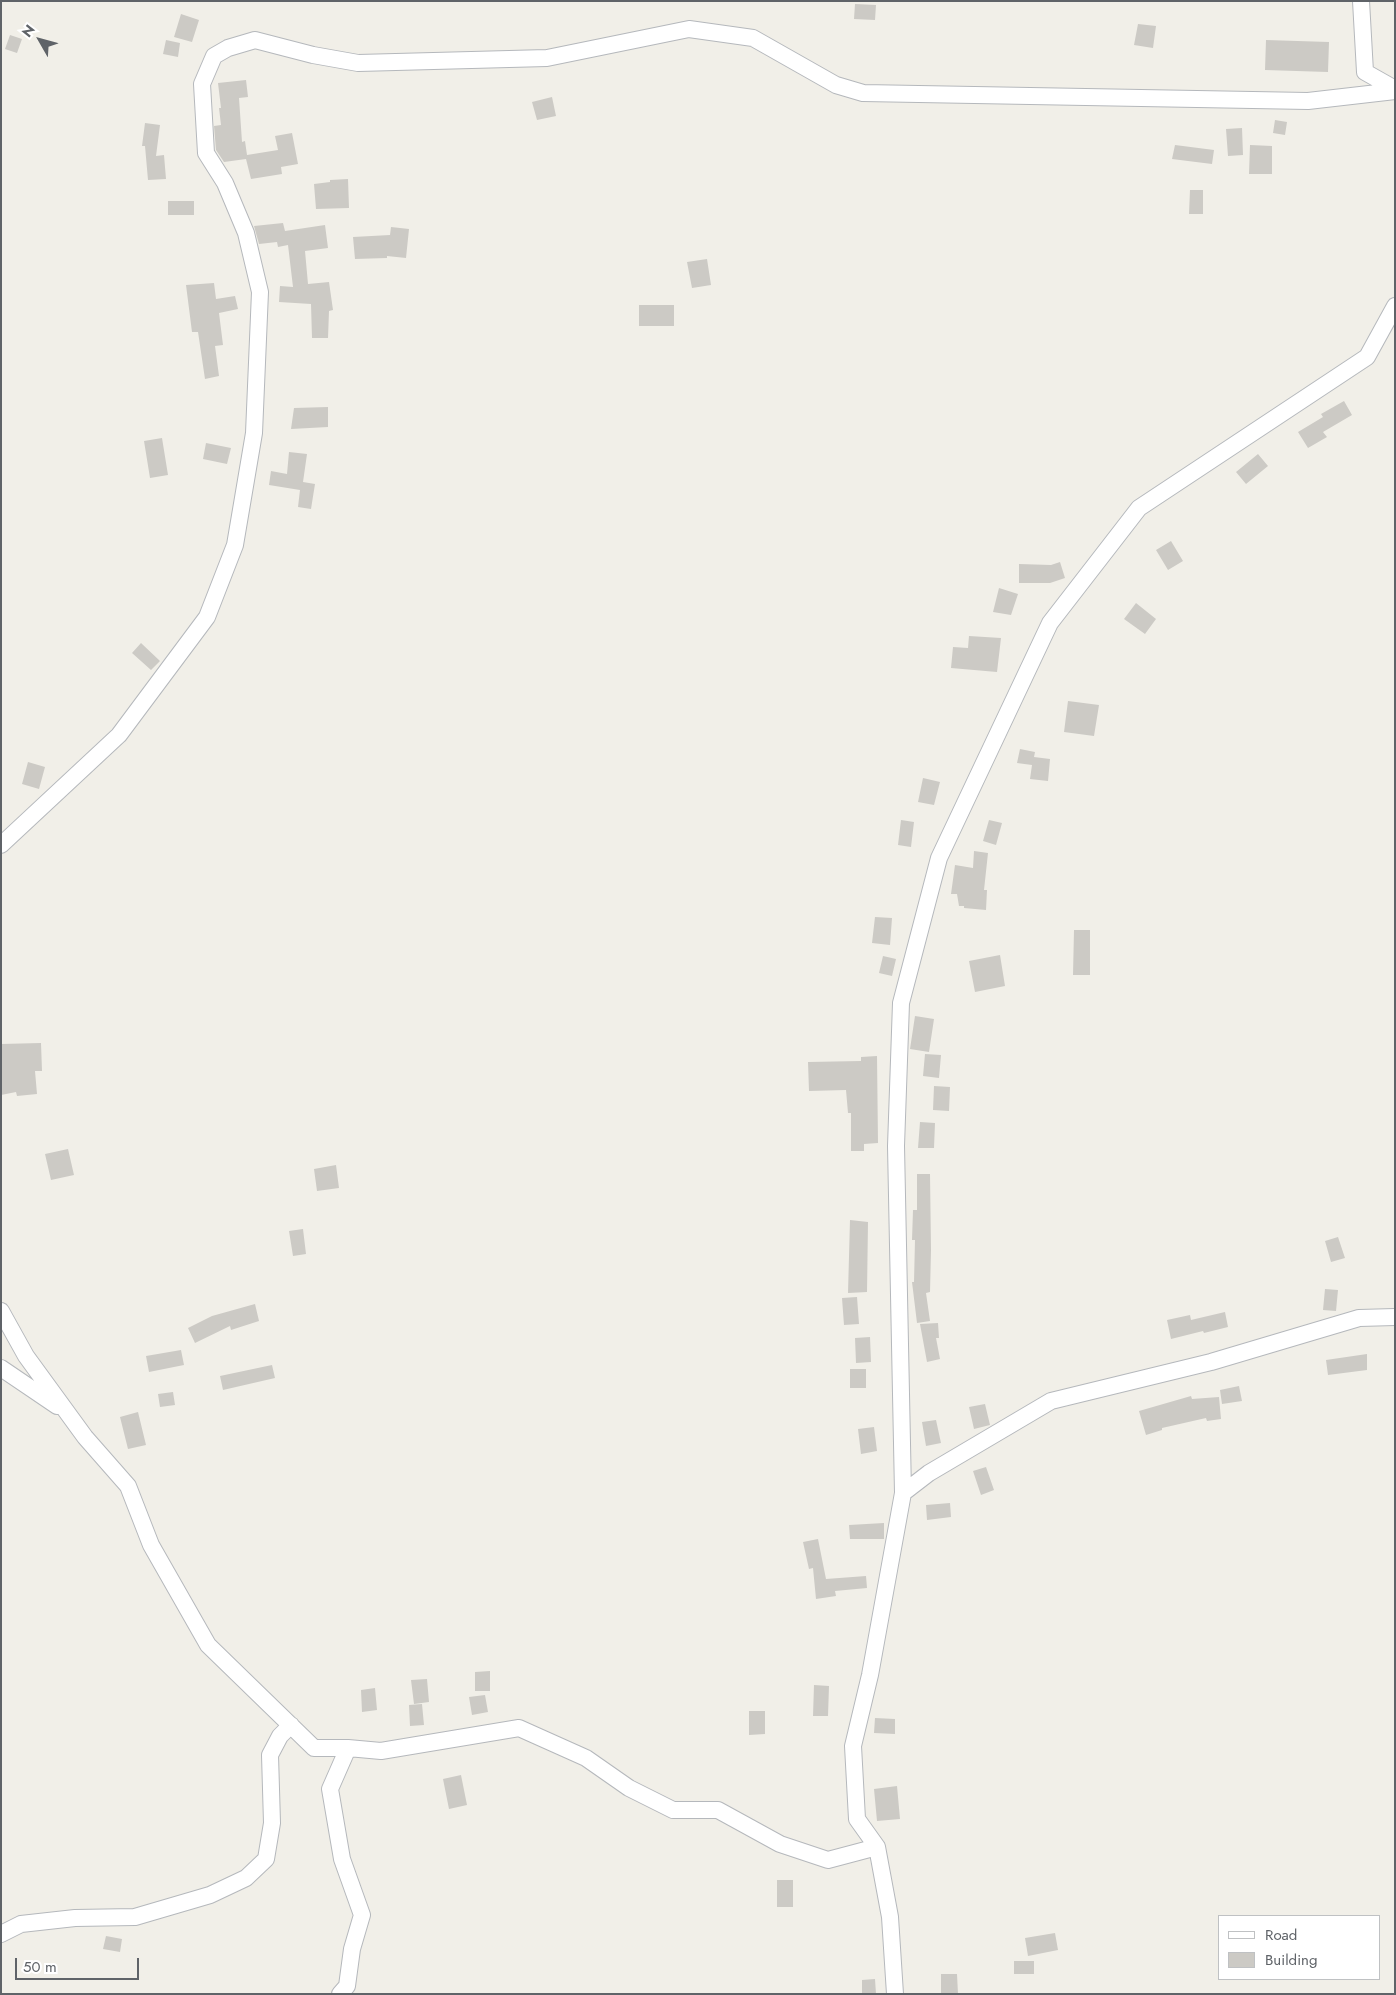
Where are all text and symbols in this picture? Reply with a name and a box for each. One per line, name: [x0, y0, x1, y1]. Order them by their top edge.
north arrow: [15, 15, 65, 65]
text: N: [17, 20, 39, 41]
legend: [1218, 1915, 1381, 1980]
text: Road: [1265, 1924, 1297, 1946]
scale bar: [18, 1948, 141, 1980]
text: Building: [1265, 1949, 1317, 1971]
text: 50 m: [23, 1956, 57, 1978]

